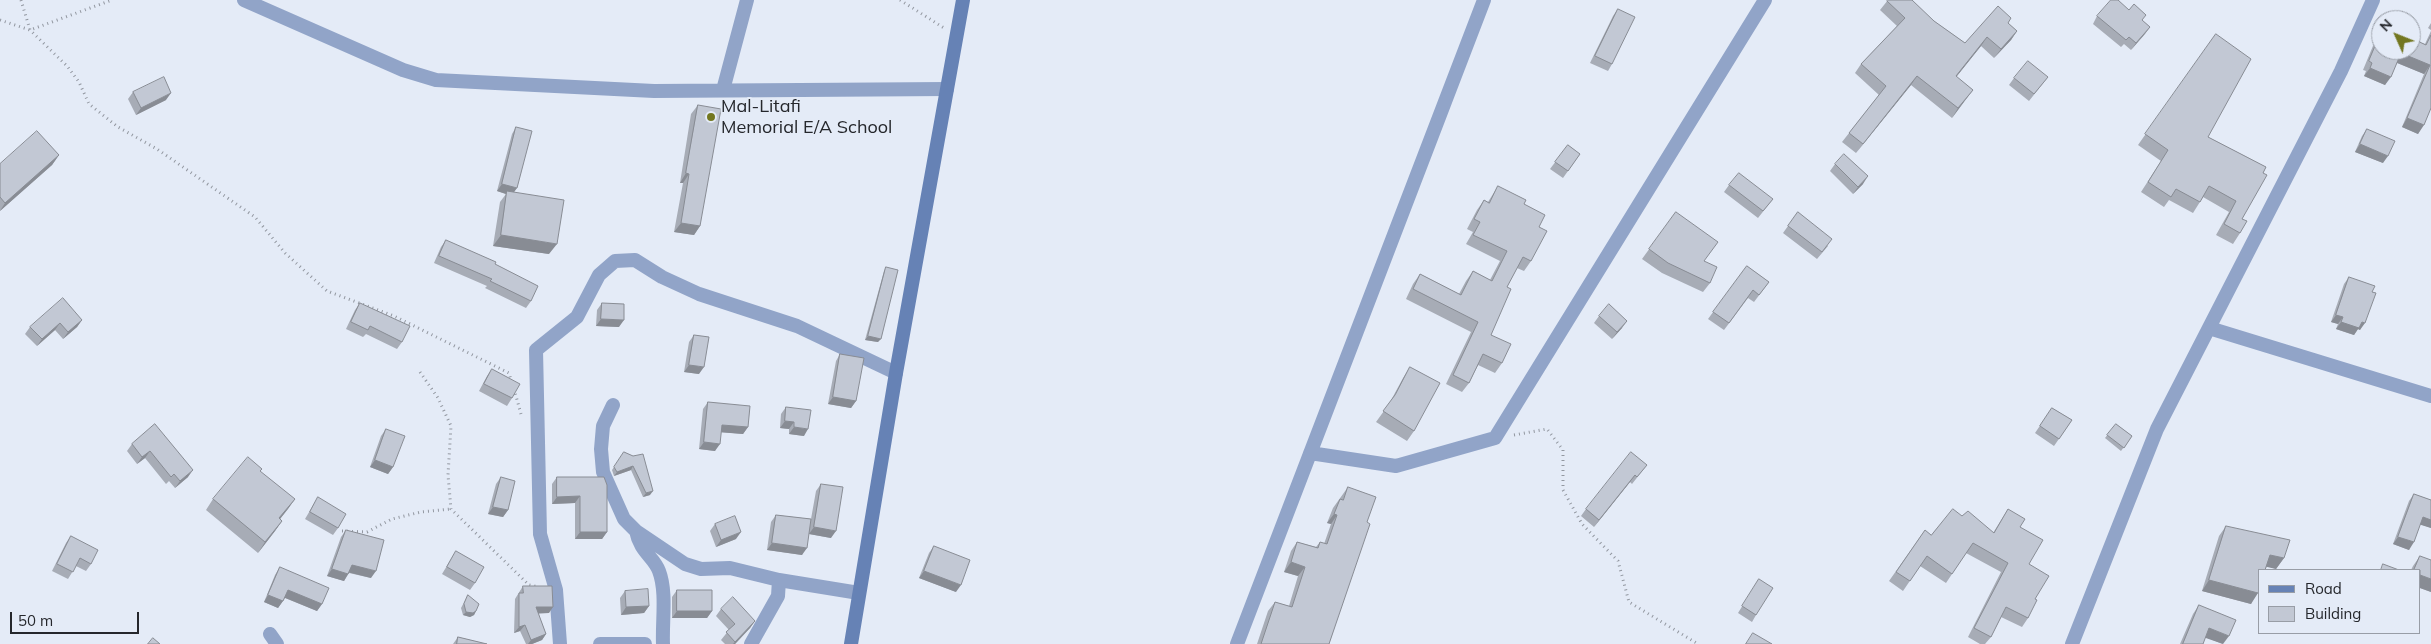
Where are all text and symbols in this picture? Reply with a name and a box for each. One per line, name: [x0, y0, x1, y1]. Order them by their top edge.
north arrow: [2371, 10, 2421, 60]
text: N: [2376, 15, 2396, 35]
place label: Mal-Litafi Memorial E/A School: [721, 96, 892, 138]
marker: Mal-Litafi Memorial E/A School: [705, 111, 717, 123]
legend: [2258, 569, 2421, 634]
text: Road: [2305, 579, 2342, 598]
scale bar: [12, 602, 141, 634]
text: Building: [2305, 604, 2361, 623]
text: 50 m: [18, 611, 53, 630]

